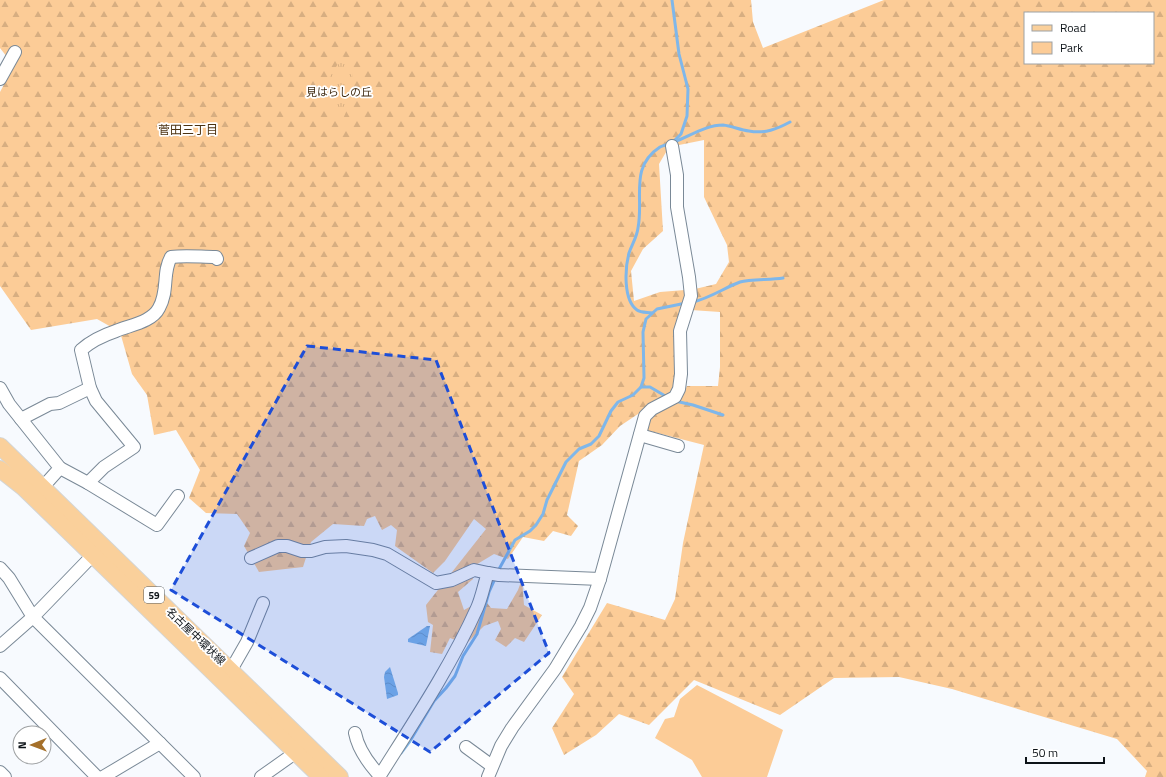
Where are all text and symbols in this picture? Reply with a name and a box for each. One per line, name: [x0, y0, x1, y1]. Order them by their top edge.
legend: [1024, 12, 1154, 64]
text: Road: [1060, 18, 1086, 37]
text: Park: [1060, 38, 1083, 57]
park label: 見はらしの丘: [306, 84, 372, 100]
district label: 菅田三丁目: [158, 120, 218, 139]
road number: 59: [144, 587, 164, 603]
street label: 名古屋中環状線: [163, 604, 229, 668]
north arrow: [12, 725, 52, 765]
scale bar: [1026, 739, 1104, 765]
text: N: [14, 741, 30, 749]
text: 50 m: [1032, 743, 1058, 762]

